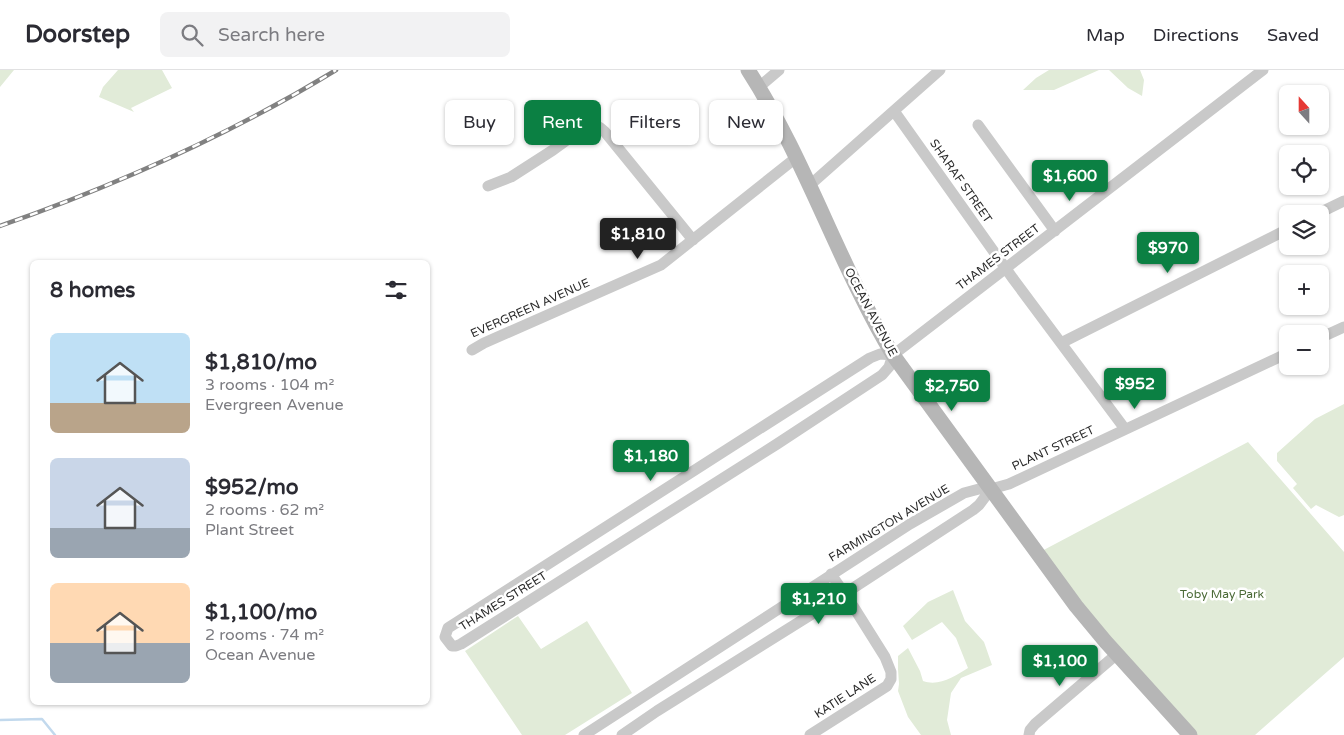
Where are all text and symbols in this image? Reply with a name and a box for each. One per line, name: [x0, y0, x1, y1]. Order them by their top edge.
search box: [160, 12, 510, 57]
text: Doorstep: [25, 20, 130, 49]
icon: search: [178, 21, 206, 49]
text: Search here: [218, 24, 325, 46]
text: Map: [1086, 24, 1125, 46]
text: Directions: [1153, 24, 1239, 46]
text: Saved: [1267, 24, 1319, 46]
north arrow: [1279, 85, 1329, 135]
map controls: [1279, 85, 1329, 375]
chip: Buy: [445, 100, 514, 145]
chip: Rent: [524, 100, 601, 145]
chip: Filters: [611, 100, 699, 145]
chip: New: [709, 100, 783, 145]
street label: SHARAF STREET: [927, 137, 995, 226]
button: locate: [1279, 145, 1329, 195]
pin: $1,600: [1029, 160, 1111, 202]
text: $1,600: [1043, 166, 1097, 186]
button: layers: [1279, 205, 1329, 255]
pin: $1,810: [597, 218, 679, 260]
street label: THAMES STREET: [954, 221, 1043, 293]
text: $1,810: [611, 224, 665, 244]
pin: $970: [1138, 232, 1198, 274]
text: $970: [1148, 238, 1188, 258]
street label: OCEAN AVENUE: [842, 265, 900, 359]
button: +: [1279, 265, 1329, 315]
street label: EVERGREEN AVENUE: [468, 275, 592, 341]
icon: filters: [382, 276, 410, 304]
text: 8 homes: [50, 278, 135, 303]
button: −: [1279, 325, 1329, 375]
text: $1,810/mo: [205, 350, 317, 375]
icon: home: [90, 353, 150, 413]
pin: $952: [1105, 368, 1165, 410]
pin: $2,750: [911, 370, 993, 412]
text: $952: [1115, 374, 1155, 394]
text: 3 rooms · 104 m²: [205, 375, 334, 395]
text: $2,750: [925, 376, 979, 396]
text: Evergreen Avenue: [205, 395, 344, 415]
street label: PLANT STREET: [1010, 423, 1097, 473]
pin: $1,180: [610, 440, 692, 482]
text: $1,180: [624, 446, 678, 466]
text: $952/mo: [205, 475, 299, 500]
icon: home: [90, 478, 150, 538]
street label: FARMINGTON AVENUE: [826, 481, 952, 565]
text: 2 rooms · 62 m²: [205, 500, 324, 520]
text: Plant Street: [205, 520, 294, 540]
street label: THAMES STREET: [457, 568, 550, 634]
pin: $1,210: [778, 582, 860, 625]
park label: Toby May Park: [1180, 587, 1265, 601]
text: $1,210: [792, 589, 846, 609]
text: $1,100/mo: [205, 600, 317, 625]
icon: home: [90, 603, 150, 663]
text: 2 rooms · 74 m²: [205, 625, 324, 645]
pin: $1,100: [1019, 644, 1101, 687]
text: Ocean Avenue: [205, 645, 315, 665]
text: $1,100: [1033, 651, 1087, 671]
street label: KATIE LANE: [812, 671, 879, 721]

